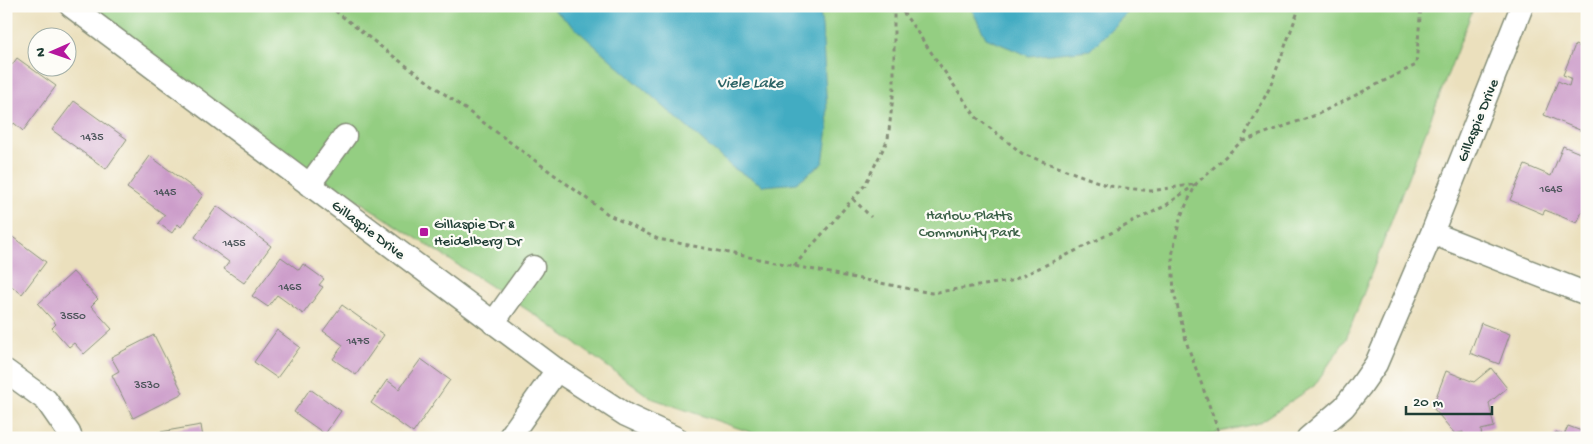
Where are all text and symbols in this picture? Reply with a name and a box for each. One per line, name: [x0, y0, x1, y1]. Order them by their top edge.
north arrow: [28, 28, 78, 78]
text: N: [33, 48, 50, 57]
water label: Viele Lake: [717, 75, 784, 94]
street label: Gillaspie Drive: [1454, 76, 1504, 165]
house number: 1435: [79, 131, 104, 145]
house number: 1645: [1539, 183, 1562, 197]
house number: 1445: [153, 186, 176, 200]
street label: Gillaspie Drive: [327, 197, 408, 264]
park label: Harlow Platts Community Park: [919, 207, 1020, 242]
place label: Gillaspie Dr & Heidelberg Dr: [434, 216, 523, 251]
marker: Gillaspie Dr & Heidelberg Dr: [418, 226, 430, 238]
house number: 1455: [221, 237, 246, 251]
house number: 1465: [278, 281, 301, 295]
house number: 3550: [59, 310, 86, 324]
house number: 1475: [345, 335, 370, 349]
house number: 3530: [133, 379, 160, 393]
scale bar: [1406, 384, 1492, 416]
text: 20 m: [1413, 394, 1443, 412]

